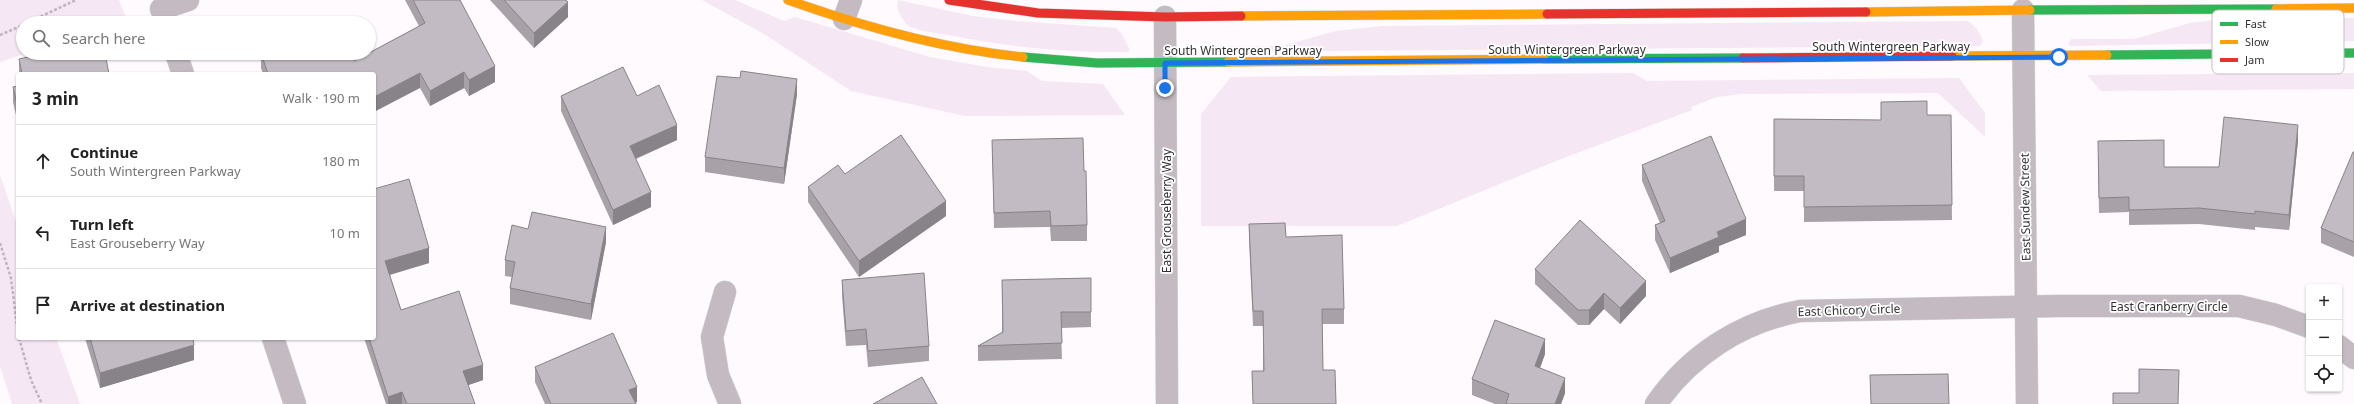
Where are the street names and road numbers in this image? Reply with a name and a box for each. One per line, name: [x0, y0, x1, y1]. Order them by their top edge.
street label: South Wintergreen Parkway: [1812, 38, 1971, 55]
street label: South Wintergreen Parkway: [1488, 41, 1647, 58]
street label: South Wintergreen Parkway: [1164, 42, 1323, 59]
street label: East Grouseberry Way: [1158, 148, 1175, 273]
street label: East Sundew Street: [2016, 152, 2034, 261]
street label: East Cranberry Circle: [2110, 298, 2228, 315]
street label: East Chicory Circle: [1797, 300, 1901, 320]

